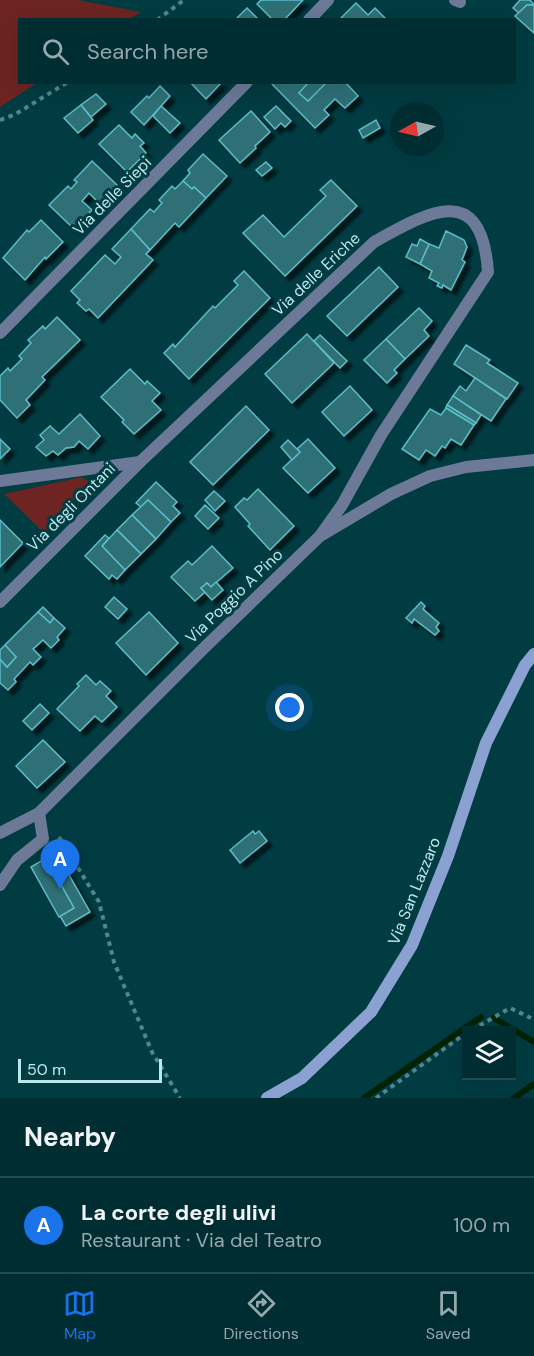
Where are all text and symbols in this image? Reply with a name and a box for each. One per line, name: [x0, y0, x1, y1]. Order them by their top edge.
search box: [18, 18, 516, 84]
icon: search: [39, 35, 72, 68]
text: Search here: [87, 37, 208, 66]
north arrow: [390, 102, 444, 156]
street label: Via delle Siepi: [68, 152, 156, 240]
street label: Via delle Eriche: [267, 228, 365, 320]
street label: Via degli Ontani: [22, 458, 120, 556]
street label: Via Poggio A Pino: [181, 544, 287, 648]
your location: [275, 693, 304, 722]
street label: Via San Lazzaro: [383, 834, 445, 948]
pin: A: [40, 840, 80, 889]
map controls: [462, 1026, 516, 1080]
button: layers: [462, 1026, 516, 1080]
scale bar: [18, 1056, 162, 1084]
text: 50 m: [27, 1059, 66, 1080]
text: Nearby: [24, 1120, 116, 1154]
text: La corte degli ulivi: [81, 1198, 276, 1227]
text: A: [36, 1212, 51, 1238]
text: 100 m: [453, 1212, 510, 1238]
text: Restaurant · Via del Teatro: [81, 1227, 322, 1253]
tab: Map: [63, 1287, 96, 1344]
tab: Directions: [223, 1287, 299, 1344]
tab: Saved: [426, 1287, 471, 1344]

